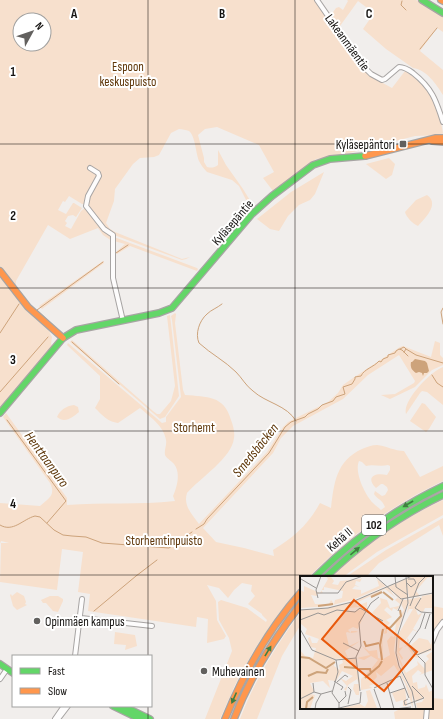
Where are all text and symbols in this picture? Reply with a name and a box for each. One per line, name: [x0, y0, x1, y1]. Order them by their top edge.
text: A: [70, 6, 78, 22]
text: B: [219, 6, 225, 22]
text: C: [366, 6, 373, 22]
street label: Lakeanmäentie: [321, 11, 373, 74]
north arrow: [12, 12, 52, 52]
text: N: [32, 19, 46, 32]
park label: Espoon keskuspuisto: [100, 59, 156, 90]
text: 1: [10, 64, 16, 80]
place label: Kyläsepäntori: [336, 137, 395, 153]
marker: Kyläsepäntori: [398, 139, 408, 149]
street label: Kyläsepäntie: [209, 196, 257, 249]
text: 2: [10, 208, 16, 224]
text: 3: [10, 352, 16, 368]
park label: Storhemt: [173, 420, 215, 436]
water label: Smedsbäcken: [229, 420, 282, 481]
water label: Henttaanpuro: [21, 428, 73, 491]
text: 4: [10, 496, 16, 512]
one-way arrow: [402, 500, 414, 507]
road number: 102: [362, 515, 386, 535]
street label: Kehä II: [324, 524, 356, 555]
park label: Storhemtinpuisto: [126, 533, 202, 549]
one-way arrow: [349, 546, 360, 555]
inset map: [300, 576, 433, 709]
place label: Opinmäen kampus: [45, 614, 125, 630]
marker: Opinmäen kampus: [32, 616, 42, 626]
one-way arrow: [264, 645, 271, 657]
legend: [12, 655, 152, 707]
text: Fast: [48, 664, 65, 679]
place label: Muhevainen: [212, 664, 264, 680]
marker: Muhevainen: [199, 666, 209, 676]
text: Slow: [48, 684, 67, 699]
one-way arrow: [231, 692, 237, 704]

